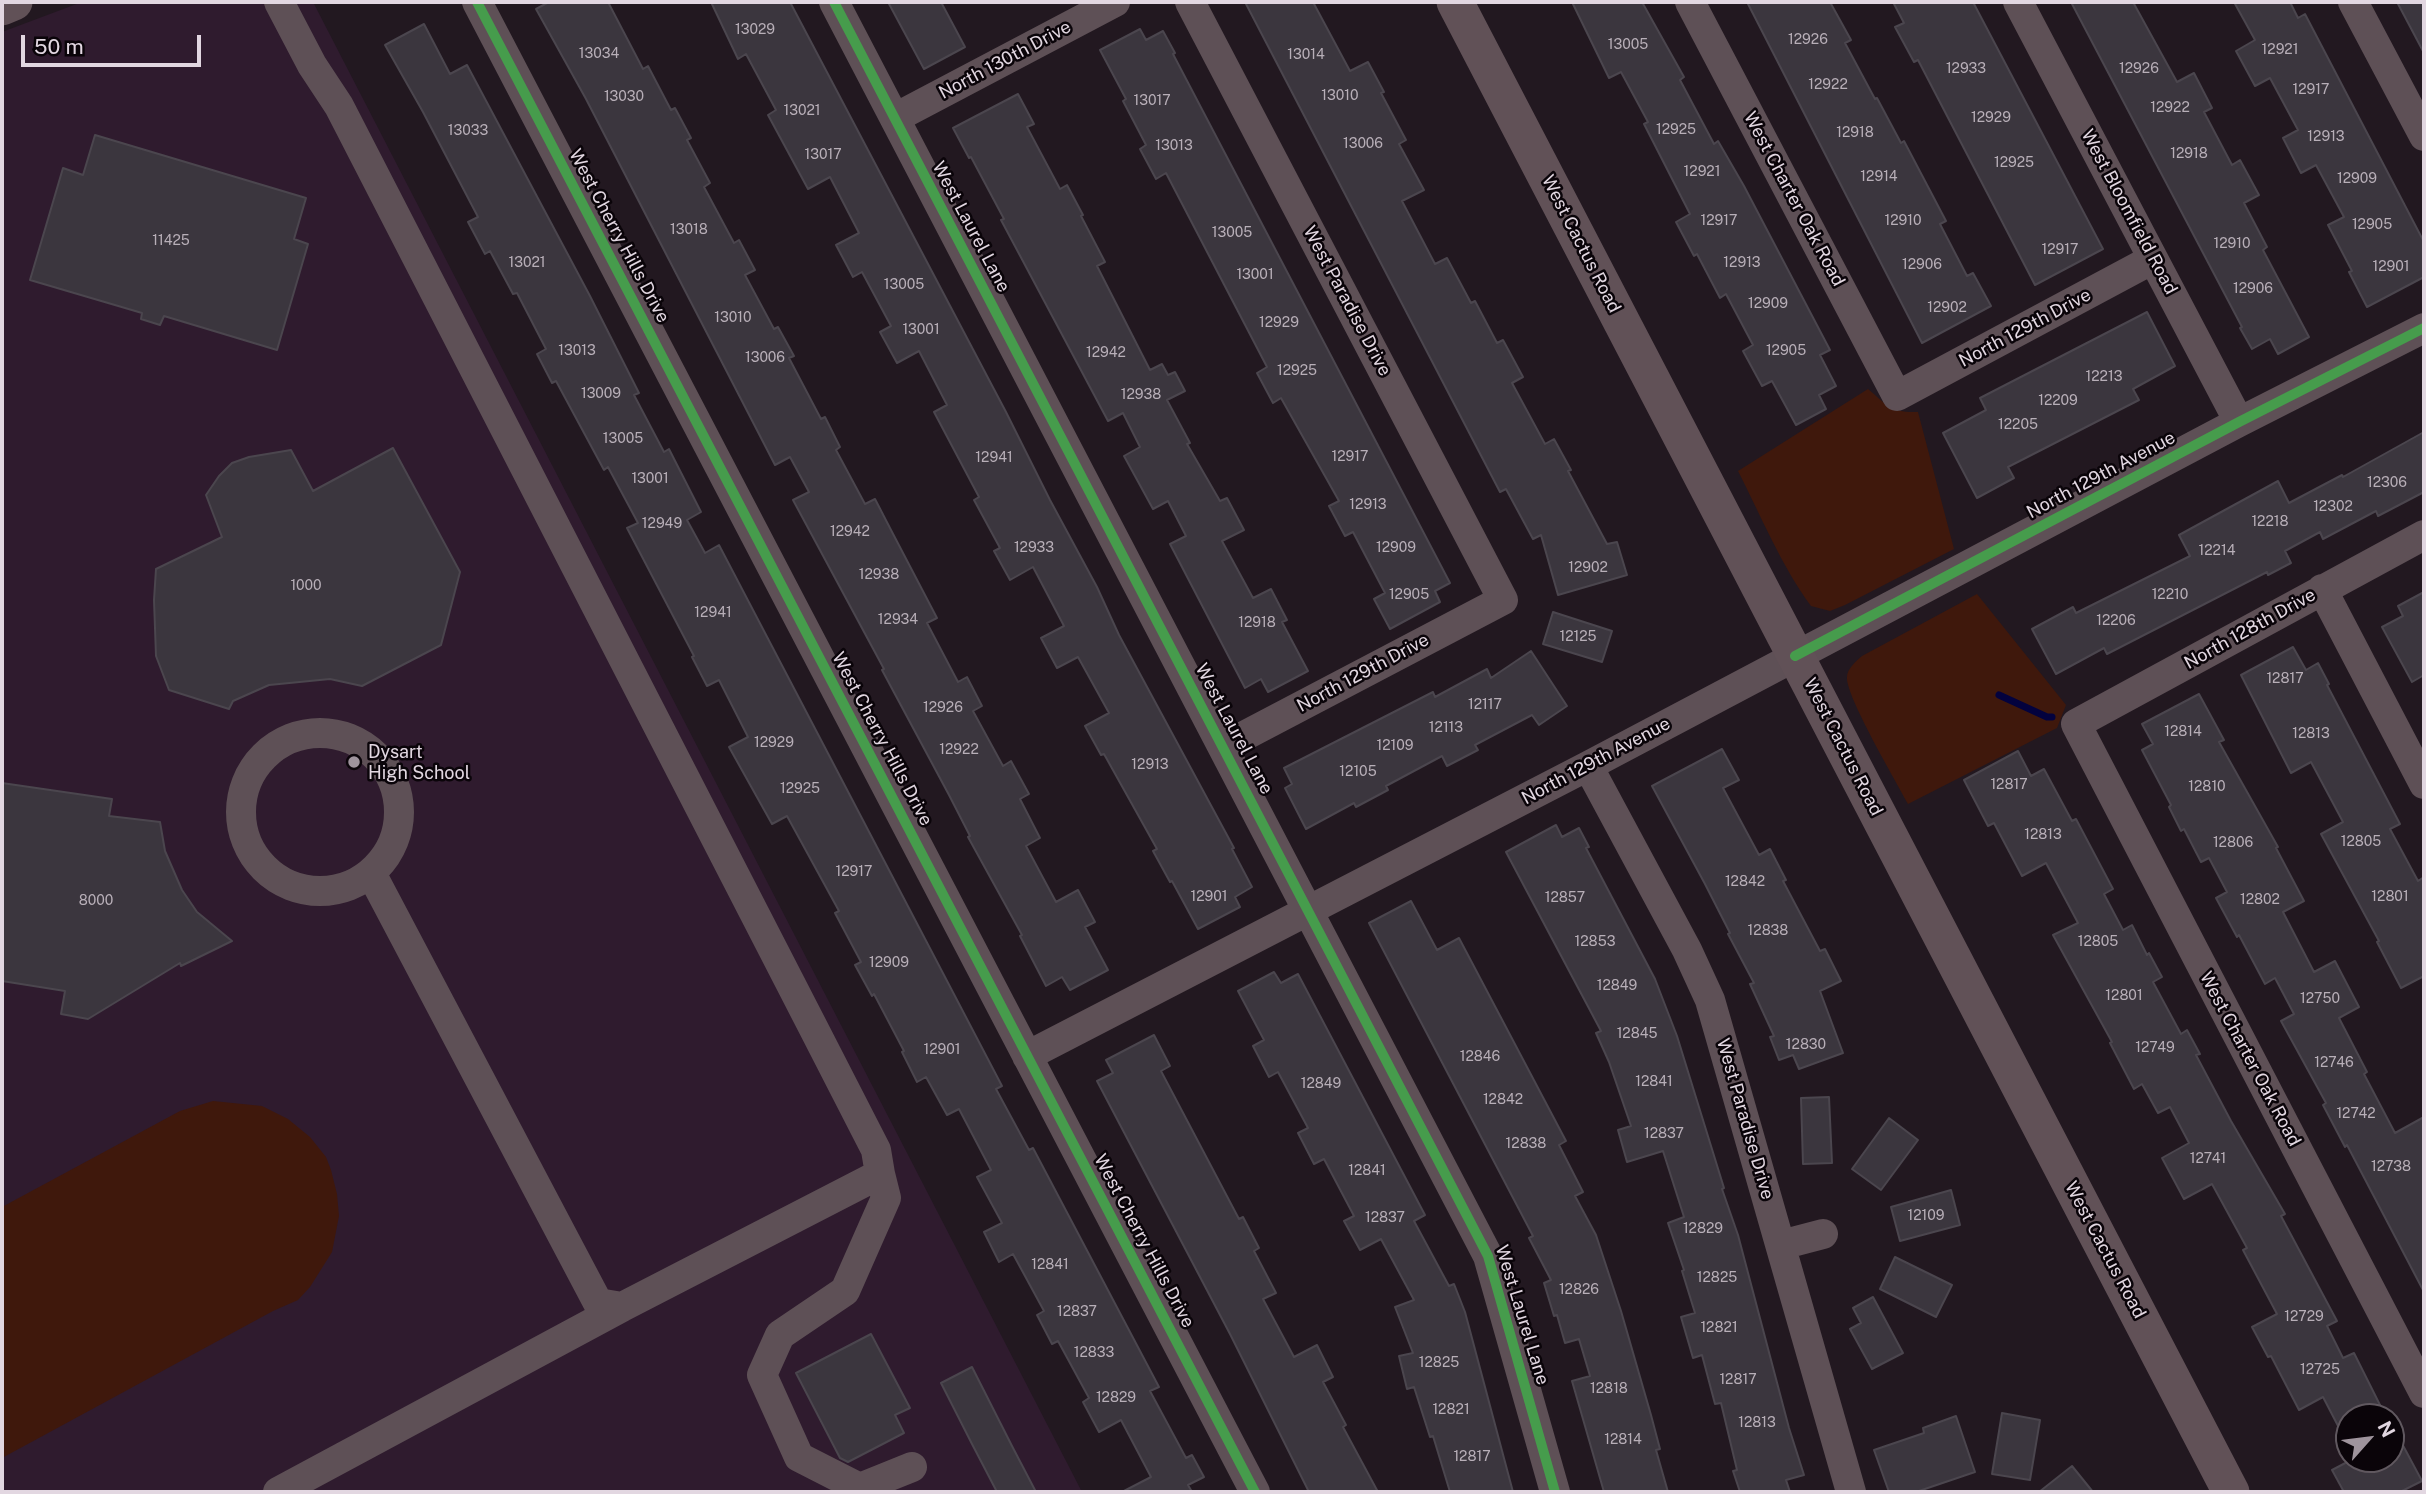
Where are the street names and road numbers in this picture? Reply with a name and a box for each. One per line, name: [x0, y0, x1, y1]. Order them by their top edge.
street label: North 130th Drive: [935, 16, 1075, 104]
street label: West Charter Oak Road: [1739, 108, 1849, 290]
street label: West Bloomfield Road: [2076, 126, 2182, 298]
street label: West Cherry Hills Drive: [564, 146, 674, 326]
street label: West Laurel Lane: [927, 158, 1015, 296]
street label: West Cactus Road: [1537, 171, 1625, 317]
street label: West Paradise Drive: [1298, 222, 1396, 380]
street label: North 129th Drive: [1955, 284, 2095, 372]
street label: North 129th Avenue: [2023, 427, 2179, 523]
street label: North 128th Drive: [2181, 584, 2319, 674]
street label: North 129th Drive: [1293, 629, 1433, 717]
street label: West Cherry Hills Drive: [827, 649, 937, 829]
street label: West Laurel Lane: [1190, 660, 1278, 798]
street label: West Cactus Road: [1799, 674, 1887, 820]
street label: North 129th Avenue: [1518, 713, 1674, 809]
street label: West Charter Oak Road: [2195, 968, 2305, 1150]
street label: West Paradise Drive: [1712, 1036, 1778, 1202]
street label: West Cherry Hills Drive: [1089, 1151, 1199, 1331]
street label: West Cactus Road: [2060, 1178, 2150, 1322]
street label: West Laurel Lane: [1490, 1243, 1554, 1387]

